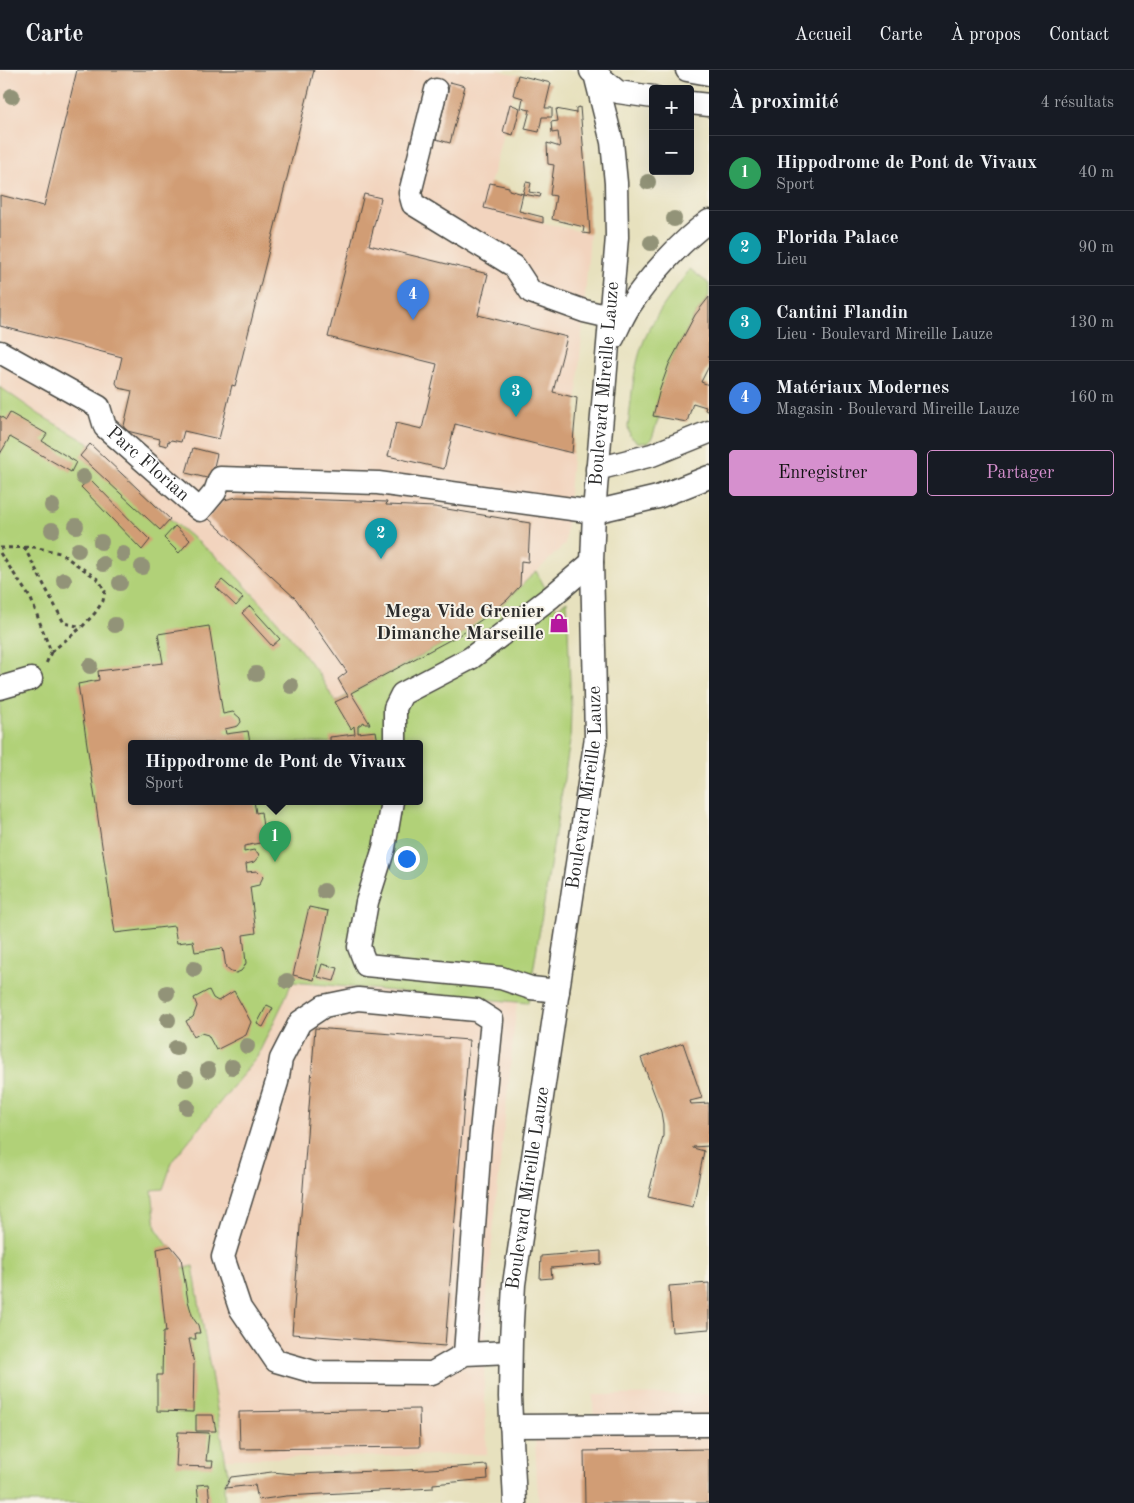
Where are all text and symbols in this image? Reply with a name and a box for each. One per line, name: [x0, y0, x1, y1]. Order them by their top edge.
text: Carte: [25, 23, 84, 47]
text: Accueil: [794, 26, 852, 44]
text: Carte: [880, 26, 922, 44]
text: À propos: [950, 26, 1021, 44]
text: Contact: [1049, 26, 1109, 44]
map controls: [649, 85, 694, 175]
button: +: [649, 85, 694, 130]
text: À proximité: [729, 92, 839, 113]
text: 4 résultats: [1040, 95, 1114, 111]
button: −: [649, 130, 694, 175]
text: Hippodrome de Pont de Vivaux: [776, 154, 1037, 173]
text: 1: [740, 165, 750, 181]
text: 40 m: [1078, 165, 1114, 181]
text: Sport: [776, 177, 814, 193]
text: Florida Palace: [776, 229, 899, 248]
text: 2: [740, 240, 750, 256]
text: 90 m: [1078, 240, 1114, 256]
text: Lieu: [776, 252, 807, 268]
pin: 4: [397, 279, 429, 320]
street label: Boulevard Mireille Lauze: [587, 281, 623, 487]
text: Cantini Flandin: [776, 304, 908, 323]
text: 3: [740, 315, 750, 331]
text: 130 m: [1069, 315, 1114, 331]
text: Lieu · Boulevard Mireille Lauze: [776, 327, 993, 343]
pin: 3: [500, 376, 532, 417]
text: Matériaux Modernes: [776, 379, 949, 398]
text: 4: [740, 390, 750, 406]
text: 160 m: [1069, 390, 1114, 406]
text: Magasin · Boulevard Mireille Lauze: [776, 402, 1020, 418]
street label: Parc Florian: [103, 423, 193, 505]
button: Enregistrer: [729, 450, 917, 496]
button: Partager: [927, 450, 1114, 496]
pin: 2: [365, 518, 397, 559]
place label: Mega Vide Grenier Dimanche Marseille: [376, 603, 544, 644]
shop icon: Mega Vide Grenier Dimanche Marseille: [548, 612, 570, 634]
street label: Boulevard Mireille Lauze: [564, 686, 606, 891]
popup: [128, 740, 423, 805]
text: Hippodrome de Pont de Vivaux: [145, 753, 406, 772]
text: Sport: [145, 776, 183, 792]
pin: 1: [259, 821, 291, 862]
your location: [394, 846, 420, 872]
street label: Boulevard Mireille Lauze: [504, 1085, 553, 1291]

